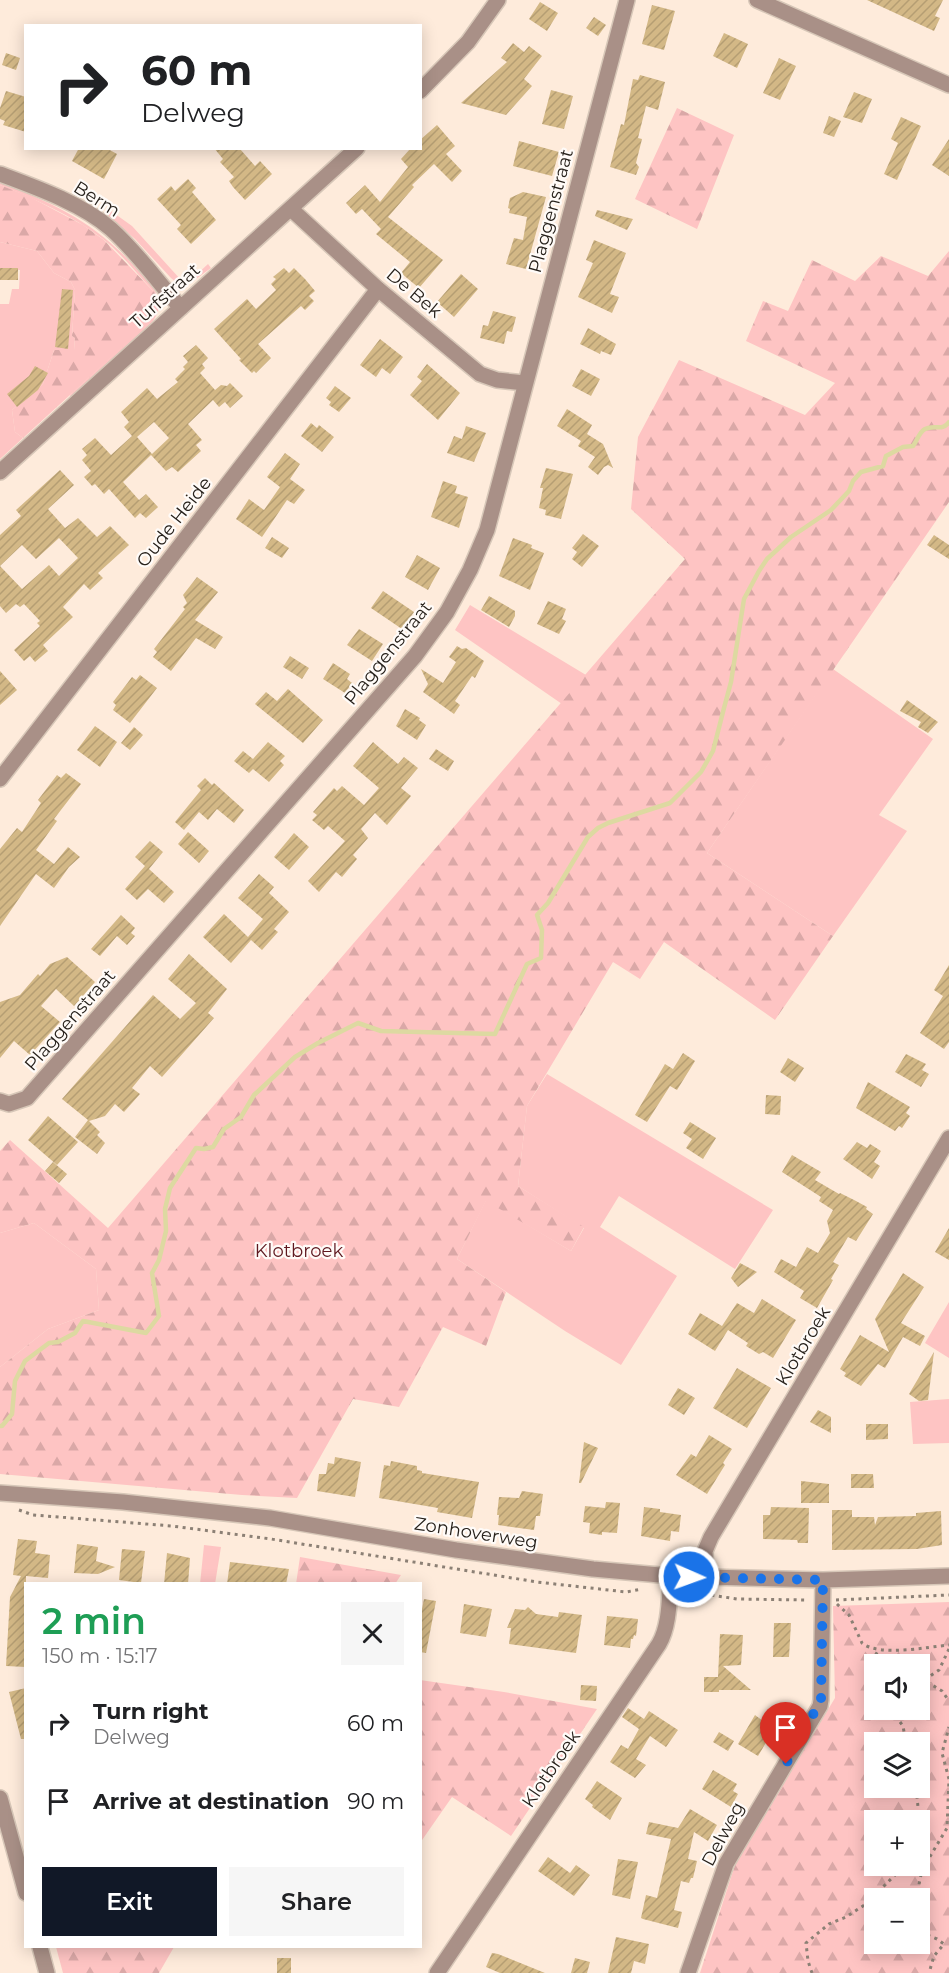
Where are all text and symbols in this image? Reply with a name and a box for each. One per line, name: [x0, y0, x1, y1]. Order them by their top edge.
text: 60 m: [141, 44, 252, 96]
icon: right: [42, 48, 120, 126]
text: Delweg: [141, 96, 245, 129]
street label: Plaggenstraat: [524, 147, 578, 275]
street label: Berm: [70, 176, 124, 222]
street label: Turfstraat: [125, 259, 205, 333]
street label: De Bek: [382, 263, 446, 323]
street label: Oude Heide: [132, 472, 216, 571]
street label: Plaggenstraat: [339, 597, 437, 709]
street label: Plaggenstraat: [20, 965, 120, 1075]
park label: Klotbroek: [255, 1240, 343, 1262]
street label: Klotbroek: [771, 1302, 835, 1390]
street label: Zonhoverweg: [413, 1512, 539, 1554]
position arrow: [657, 1545, 721, 1609]
text: 2 min: [42, 1599, 146, 1643]
button: close: [341, 1602, 404, 1665]
text: 150 m · 15:17: [42, 1644, 158, 1668]
map controls: [864, 1654, 930, 1954]
button: sound: [864, 1654, 930, 1720]
text: Turn right: [93, 1698, 208, 1725]
pin: [760, 1702, 811, 1764]
icon: right: [42, 1707, 75, 1740]
text: 60 m: [347, 1710, 404, 1737]
icon: arrive: [769, 1711, 802, 1744]
text: Delweg: [93, 1725, 170, 1749]
street label: Klotbroek: [517, 1726, 585, 1812]
button: layers: [864, 1732, 930, 1798]
icon: arrive: [42, 1785, 75, 1818]
text: Arrive at destination: [93, 1788, 329, 1815]
text: 90 m: [347, 1788, 404, 1815]
street label: Delweg: [697, 1798, 749, 1870]
button: +: [864, 1810, 930, 1876]
button: Exit: [42, 1867, 217, 1936]
button: Share: [229, 1867, 404, 1936]
button: −: [864, 1888, 930, 1954]

